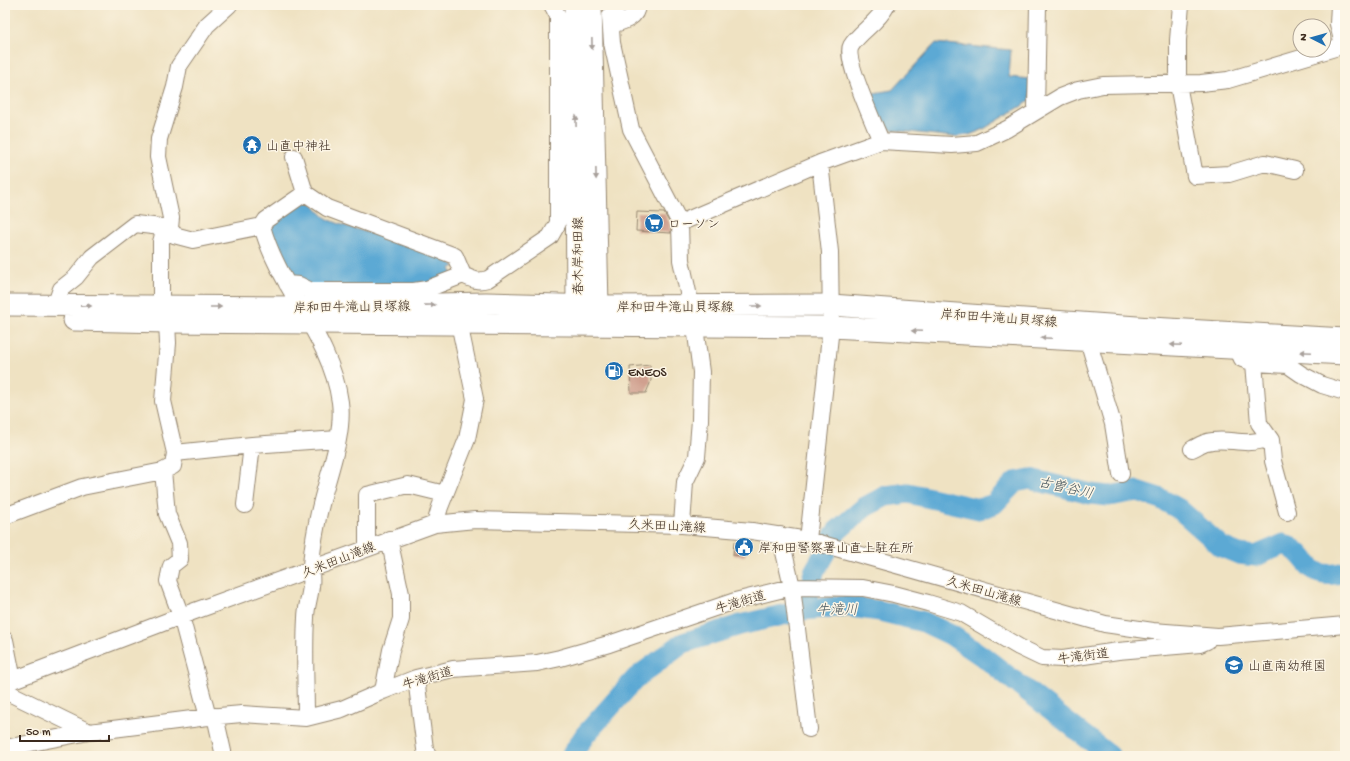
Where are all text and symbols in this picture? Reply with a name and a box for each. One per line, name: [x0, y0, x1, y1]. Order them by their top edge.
north arrow: [1292, 18, 1332, 58]
text: N: [1298, 33, 1310, 41]
one-way arrow: [589, 38, 595, 51]
one-way arrow: [573, 114, 579, 127]
temple icon: 山直中神社: [241, 134, 263, 156]
place label: 山直中神社: [266, 140, 331, 155]
one-way arrow: [592, 168, 599, 180]
supermarket icon: ローソン: [643, 212, 665, 234]
street label: 春木岸和田線: [572, 216, 587, 295]
place label: ローソン: [668, 218, 720, 233]
street label: 岸和田牛滝山貝塚線: [293, 299, 412, 317]
street label: 岸和田牛滝山貝塚線: [616, 300, 734, 316]
one-way arrow: [424, 301, 436, 308]
one-way arrow: [80, 303, 93, 309]
one-way arrow: [750, 303, 763, 309]
one-way arrow: [210, 304, 223, 310]
street label: 岸和田牛滝山貝塚線: [940, 307, 1059, 331]
one-way arrow: [911, 328, 923, 335]
one-way arrow: [1039, 335, 1052, 341]
one-way arrow: [1170, 341, 1182, 348]
one-way arrow: [1300, 349, 1312, 356]
fuel station icon: ENEOS: [603, 360, 625, 382]
place label: ENEOS: [628, 366, 668, 381]
water label: 古曽谷川: [1036, 474, 1095, 504]
street label: 久米田山滝線: [628, 518, 707, 537]
public building icon: 岸和田警察署山直上駐在所: [733, 536, 755, 558]
street label: 久米田山滝線: [300, 540, 379, 582]
place label: 岸和田警察署山直上駐在所: [758, 541, 914, 557]
street label: 久米田山滝線: [944, 574, 1024, 611]
street label: 牛滝街道: [713, 588, 768, 618]
water label: 牛滝川: [816, 602, 858, 620]
street label: 牛滝街道: [1056, 646, 1110, 668]
school or university icon: 山直南幼稚園: [1223, 654, 1245, 676]
place label: 山直南幼稚園: [1248, 659, 1326, 675]
street label: 牛滝街道: [400, 664, 455, 694]
scale bar: [20, 717, 109, 743]
text: 50 m: [26, 726, 51, 740]

